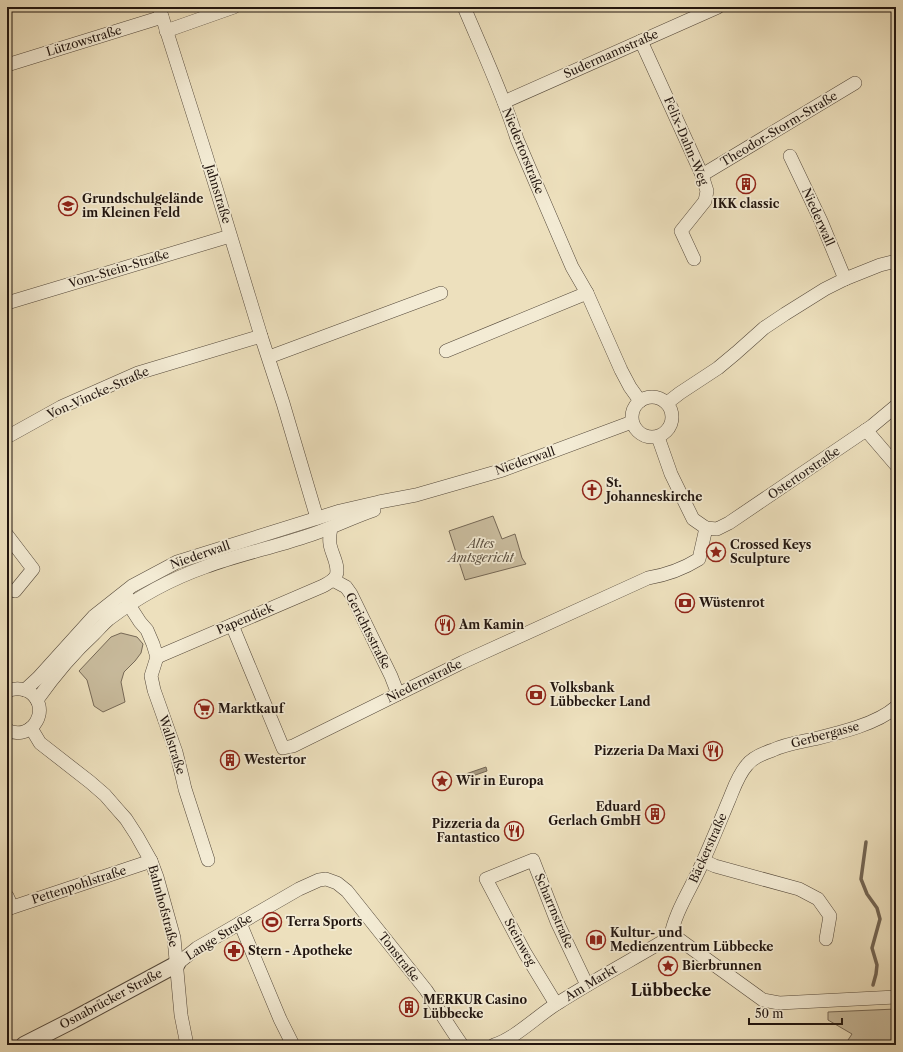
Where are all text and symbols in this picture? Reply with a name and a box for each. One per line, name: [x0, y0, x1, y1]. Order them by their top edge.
street label: Lützowstraße: [44, 22, 124, 59]
street label: Sudermannstraße: [561, 26, 661, 81]
street label: Theodor-Storm-Straße: [718, 88, 840, 169]
street label: Felix-Dahn-Weg: [661, 94, 712, 188]
street label: Niedertorstraße: [499, 105, 548, 196]
street label: Jahnstraße: [202, 160, 235, 226]
building icon: IKK classic: [735, 173, 757, 195]
street label: Niederwall: [799, 185, 838, 249]
place label: Grundschulgelände im Kleinen Feld: [82, 191, 203, 220]
school or university icon: Grundschulgelände im Kleinen Feld: [57, 195, 79, 217]
place label: IKK classic: [713, 196, 780, 211]
street label: Vom-Stein-Straße: [66, 246, 171, 291]
street label: Von-Vincke-Straße: [44, 363, 151, 422]
street label: Niederwall: [493, 443, 557, 478]
street label: Ostertorstraße: [765, 443, 843, 502]
place label: St. Johanneskirche: [604, 475, 703, 504]
church icon: St. Johanneskirche: [581, 479, 603, 501]
park label: Altes Amtsgericht: [446, 536, 515, 565]
street label: Niederwall: [168, 537, 232, 572]
place label: Crossed Keys Sculpture: [730, 537, 812, 566]
place icon: Crossed Keys Sculpture: [705, 541, 727, 563]
street label: Gerichtsstraße: [343, 590, 394, 672]
bank icon: Wüstenrot: [674, 592, 696, 614]
place label: Wüstenrot: [698, 595, 765, 610]
street label: Papendiek: [214, 599, 276, 637]
restaurant icon: Am Kamin: [434, 614, 456, 636]
place label: Am Kamin: [458, 617, 525, 632]
street label: Niedernstraße: [383, 656, 464, 705]
place label: Volksbank Lübbecker Land: [549, 680, 651, 709]
bank icon: Volksbank Lübbecker Land: [525, 684, 547, 706]
supermarket icon: Marktkauf: [193, 698, 215, 720]
place label: Marktkauf: [218, 701, 286, 716]
street label: Wallstraße: [156, 712, 189, 777]
street label: Gerbergasse: [789, 718, 861, 751]
restaurant icon: Pizzeria Da Maxi: [702, 740, 724, 762]
place label: Pizzeria Da Maxi: [594, 743, 700, 758]
building icon: Westertor: [219, 749, 241, 771]
place label: Westertor: [243, 752, 306, 767]
place icon: Wir in Europa: [431, 770, 453, 792]
place label: Wir in Europa: [455, 773, 545, 788]
place label: Eduard Gerlach GmbH: [548, 799, 641, 828]
building icon: Eduard Gerlach GmbH: [644, 803, 666, 825]
street label: Bäckerstraße: [685, 810, 730, 885]
place label: Pizzeria da Fantastico: [432, 816, 501, 845]
restaurant icon: Pizzeria da Fantastico: [503, 820, 525, 842]
street label: Pettenpohlstraße: [30, 862, 128, 907]
street label: Bahnhofstraße: [145, 863, 182, 949]
street label: Scharrnstraße: [532, 871, 577, 951]
street label: Lange Straße: [183, 910, 255, 963]
sports icon: Terra Sports: [261, 911, 283, 933]
place label: Terra Sports: [286, 914, 363, 929]
street label: Steinweg: [501, 916, 540, 969]
place label: Kultur- und Medienzentrum Lübbecke: [610, 925, 773, 954]
street label: Tonstraße: [375, 929, 423, 985]
library icon: Kultur- und Medienzentrum Lübbecke: [585, 929, 607, 951]
pharmacy icon: Stern - Apotheke: [223, 940, 245, 962]
place label: Stern - Apotheke: [248, 943, 353, 958]
place icon: Bierbrunnen: [657, 955, 679, 977]
place label: Bierbrunnen: [682, 958, 762, 973]
street label: Am Markt: [561, 961, 620, 1004]
street label: Osnabrücker Straße: [57, 965, 165, 1032]
district label: Lübbecke: [631, 980, 712, 1000]
place label: MERKUR Casino Lübbecke: [423, 992, 528, 1021]
building icon: MERKUR Casino Lübbecke: [398, 996, 420, 1018]
scale bar: [749, 1000, 842, 1026]
text: 50 m: [755, 1006, 784, 1021]

